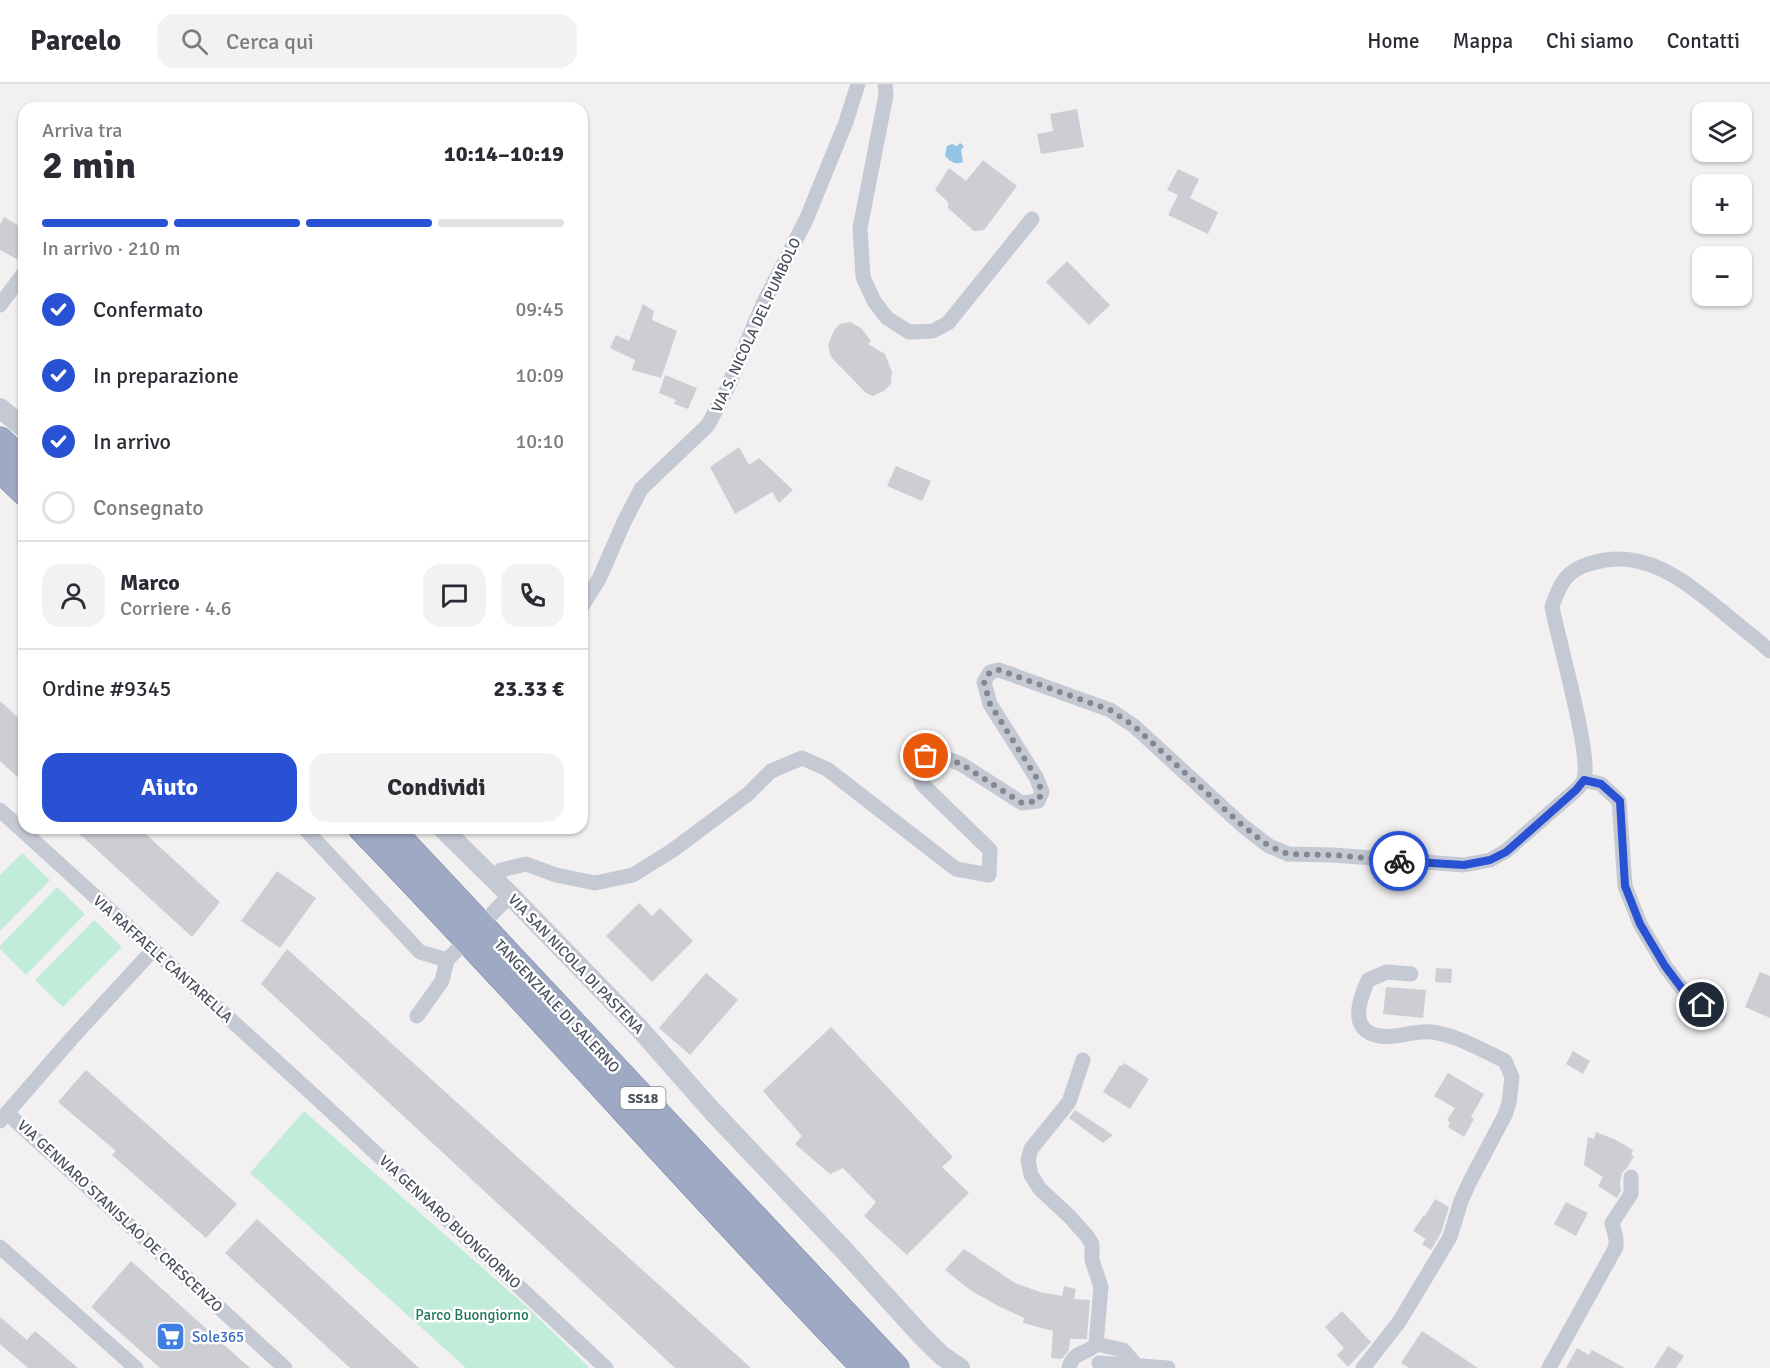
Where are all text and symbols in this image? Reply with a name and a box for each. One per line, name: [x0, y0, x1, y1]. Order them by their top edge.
search box: [157, 14, 577, 68]
text: Parcelo: [30, 24, 121, 58]
icon: search: [178, 25, 211, 58]
text: Cerca qui: [226, 28, 314, 55]
text: Home: [1367, 28, 1420, 54]
text: Mappa: [1453, 28, 1513, 54]
text: Chi siamo: [1546, 28, 1634, 54]
text: Contatti: [1667, 28, 1740, 54]
map controls: [1692, 102, 1752, 306]
button: layers: [1692, 102, 1752, 162]
text: Arriva tra: [42, 118, 122, 143]
text: 10:14–10:19: [444, 140, 564, 167]
text: 2 min: [42, 141, 136, 189]
button: +: [1692, 174, 1752, 234]
street label: VIA S. NICOLA DEL PUMBOLO: [708, 235, 804, 415]
text: In arrivo · 210 m: [42, 236, 180, 261]
button: −: [1692, 246, 1752, 306]
icon: check: [42, 293, 75, 326]
text: Confermato: [93, 296, 203, 323]
text: 09:45: [515, 297, 564, 322]
icon: check: [42, 359, 75, 392]
text: In preparazione: [93, 362, 239, 389]
text: 10:09: [515, 363, 564, 388]
icon: check: [42, 425, 75, 458]
text: In arrivo: [93, 428, 171, 455]
text: 10:10: [515, 429, 564, 454]
text: Consegnato: [93, 494, 204, 521]
button: person: [42, 564, 105, 627]
button: chat: [423, 564, 486, 627]
button: phone: [501, 564, 564, 627]
text: Marco: [120, 569, 180, 596]
text: Corriere · 4.6: [120, 596, 232, 621]
text: Ordine #9345: [42, 675, 171, 702]
text: 23.33 €: [493, 675, 564, 702]
pin: [900, 730, 951, 781]
icon: bag: [909, 739, 942, 772]
button: Aiuto: [42, 753, 297, 822]
button: Condividi: [309, 753, 564, 822]
courier: [1369, 831, 1429, 891]
icon: bike: [1383, 845, 1416, 878]
street label: VIA SAN NICOLA DI PASTENA: [504, 890, 648, 1038]
street label: VIA RAFFAELE CANTARELLA: [90, 892, 236, 1026]
street label: TANGENZIALE DI SALERNO: [490, 936, 624, 1077]
pin: [1676, 979, 1727, 1030]
icon: home: [1685, 988, 1718, 1021]
road number: SS18: [620, 1087, 666, 1109]
street label: VIA GENNARO STANISLAO DE CRESCENZO: [14, 1116, 226, 1316]
street label: VIA GENNARO BUONGIORNO: [375, 1152, 525, 1292]
park label: Parco Buongiorno: [415, 1306, 529, 1324]
supermarket icon: Sole365: [155, 1321, 187, 1353]
place label: Sole365: [192, 1328, 244, 1346]

